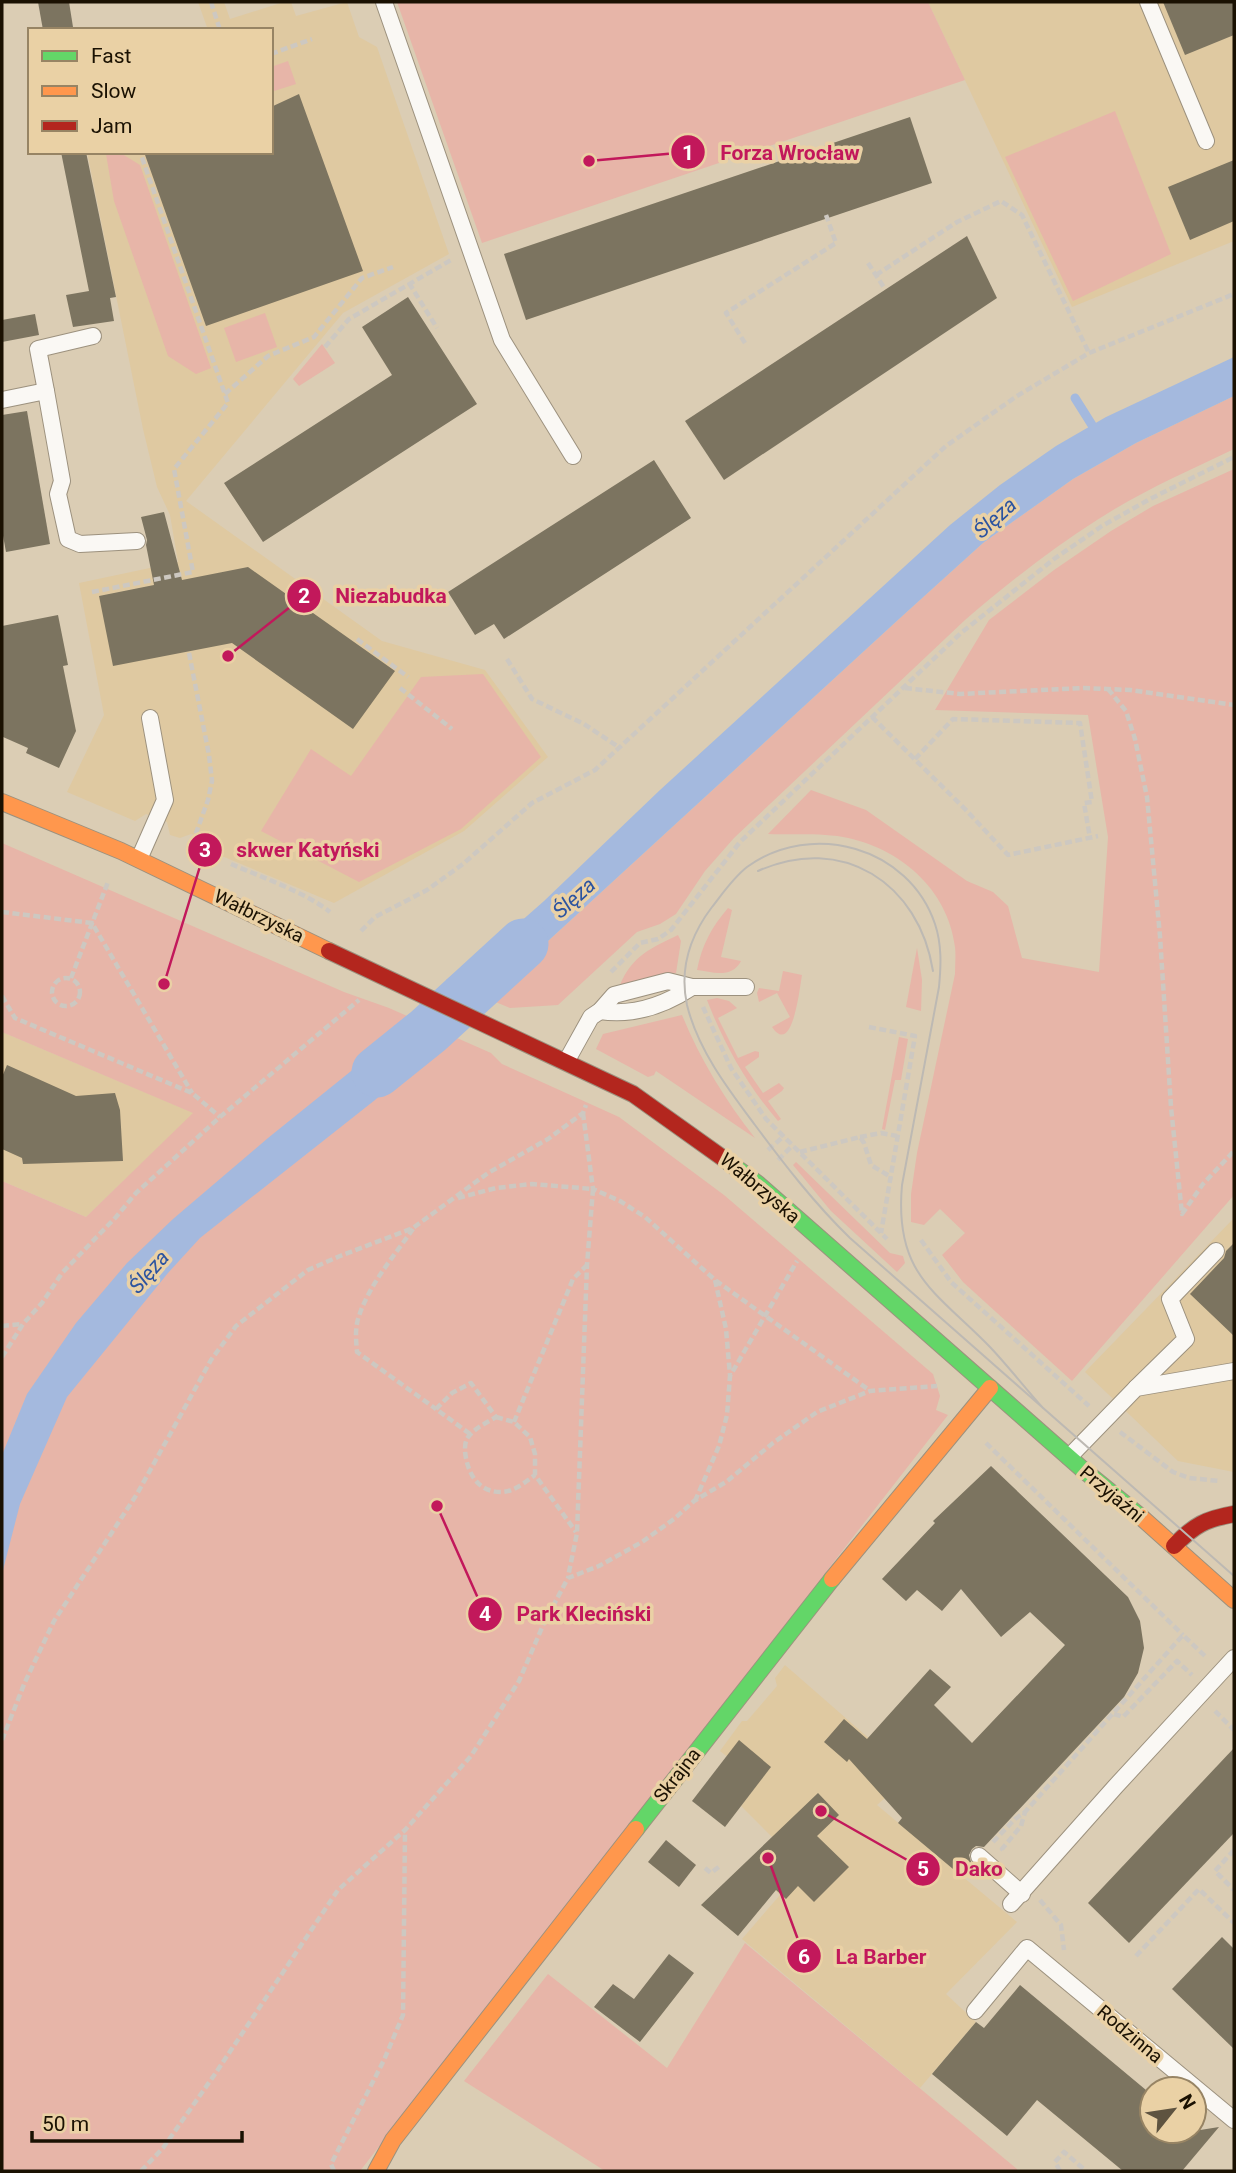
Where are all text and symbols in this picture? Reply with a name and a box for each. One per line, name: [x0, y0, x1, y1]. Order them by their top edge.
legend: [28, 28, 273, 154]
text: Fast: [91, 44, 132, 68]
text: Slow: [91, 79, 137, 103]
text: Jam: [91, 114, 132, 138]
callout: Forza Wrocław: [671, 131, 873, 173]
text: 1: [682, 141, 694, 165]
text: Forza Wrocław: [720, 141, 860, 165]
water label: Ślęza: [969, 493, 1021, 543]
callout: Niezabudka: [287, 575, 461, 617]
text: 2: [298, 584, 310, 608]
text: Niezabudka: [335, 584, 447, 608]
callout: skwer Katyński: [187, 829, 393, 871]
text: 3: [199, 838, 211, 862]
text: skwer Katyński: [236, 838, 380, 862]
water label: Ślęza: [548, 873, 600, 923]
street label: Wałbrzyska: [210, 884, 308, 948]
street label: Wałbrzyska: [715, 1148, 805, 1228]
water label: Ślęza: [124, 1246, 174, 1298]
street label: Przyjaźni: [1075, 1461, 1149, 1527]
callout: Park Kleciński: [467, 1593, 665, 1635]
text: 4: [479, 1602, 491, 1626]
text: Park Kleciński: [517, 1602, 651, 1626]
street label: Skrajna: [649, 1743, 705, 1807]
callout: Dako: [906, 1848, 1017, 1890]
text: 5: [917, 1857, 929, 1881]
text: Dako: [955, 1857, 1003, 1881]
callout: La Barber: [787, 1935, 941, 1977]
text: 6: [798, 1945, 810, 1969]
text: La Barber: [836, 1945, 927, 1969]
street label: Rodzinna: [1092, 2000, 1168, 2068]
north arrow: [1138, 2075, 1208, 2145]
text: N: [1174, 2090, 1201, 2113]
scale bar: [32, 2100, 242, 2144]
text: 50 m: [42, 2112, 89, 2136]

